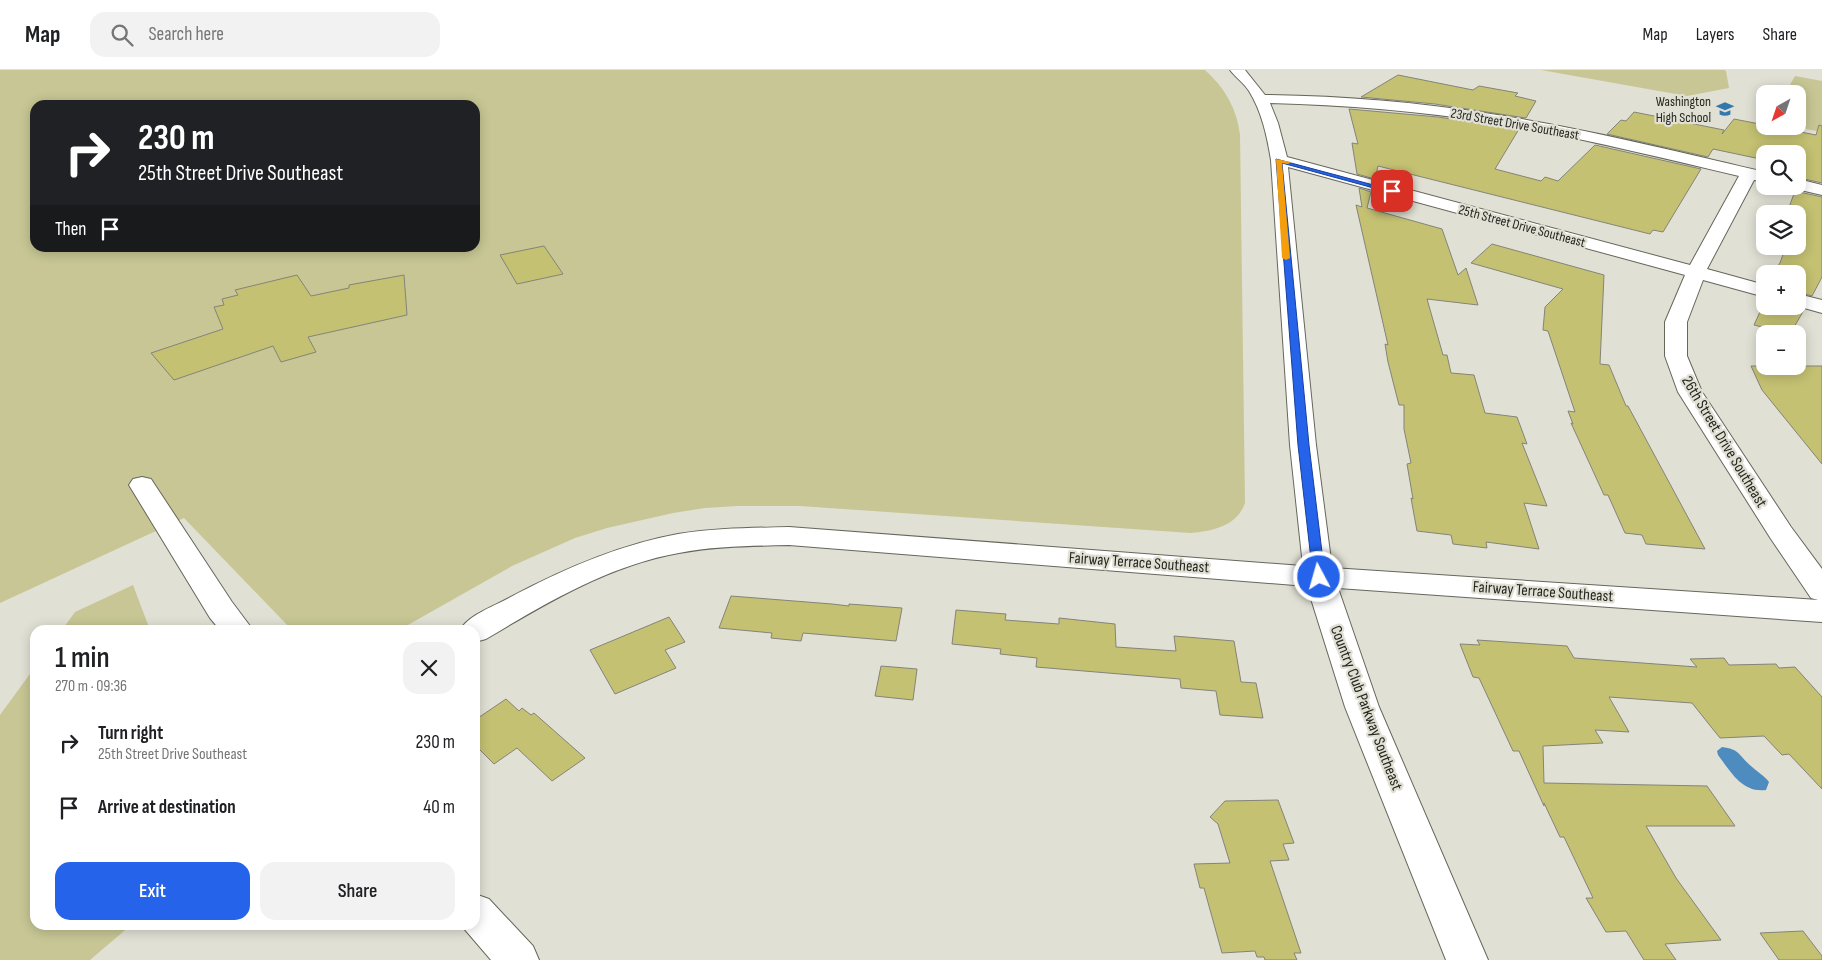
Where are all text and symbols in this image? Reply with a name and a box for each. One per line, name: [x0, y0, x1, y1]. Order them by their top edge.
search box: [90, 12, 440, 57]
text: Map: [25, 20, 60, 49]
icon: search: [108, 21, 136, 49]
text: Search here: [148, 23, 224, 46]
text: Map: [1643, 24, 1668, 45]
text: Layers: [1696, 24, 1735, 45]
text: Share: [1763, 24, 1797, 45]
north arrow: [1756, 85, 1806, 135]
map controls: [1756, 85, 1806, 375]
place label: Washington High School: [1656, 93, 1711, 126]
school or university icon: Washington High School: [1715, 99, 1735, 119]
street label: 23rd Street Drive Southeast: [1449, 104, 1581, 144]
text: 230 m: [138, 117, 214, 160]
icon: right: [55, 120, 120, 185]
button: search: [1756, 145, 1806, 195]
text: 25th Street Drive Southeast: [138, 160, 343, 187]
pin: [1371, 170, 1413, 212]
icon: arrive: [1378, 177, 1406, 205]
street label: 25th Street Drive Southeast: [1457, 201, 1587, 251]
button: layers: [1756, 205, 1806, 255]
icon: arrive: [96, 215, 124, 243]
text: Then: [55, 218, 86, 241]
button: +: [1756, 265, 1806, 315]
button: −: [1756, 325, 1806, 375]
street label: 26th Street Drive Southeast: [1677, 373, 1771, 511]
street label: Fairway Terrace Southeast: [1068, 549, 1210, 577]
position arrow: [1292, 550, 1344, 602]
street label: Fairway Terrace Southeast: [1472, 578, 1614, 606]
street label: Country Club Parkway Southeast: [1326, 623, 1406, 793]
text: 1 min: [55, 640, 110, 676]
button: close: [403, 642, 455, 694]
text: 270 m · 09:36: [55, 677, 127, 696]
text: Turn right: [98, 722, 163, 745]
icon: right: [55, 729, 83, 757]
text: 230 m: [415, 731, 455, 754]
text: 25th Street Drive Southeast: [98, 745, 247, 764]
icon: arrive: [55, 794, 83, 822]
text: Arrive at destination: [98, 796, 236, 819]
text: 40 m: [423, 796, 455, 819]
button: Exit: [55, 862, 250, 920]
button: Share: [260, 862, 455, 920]

